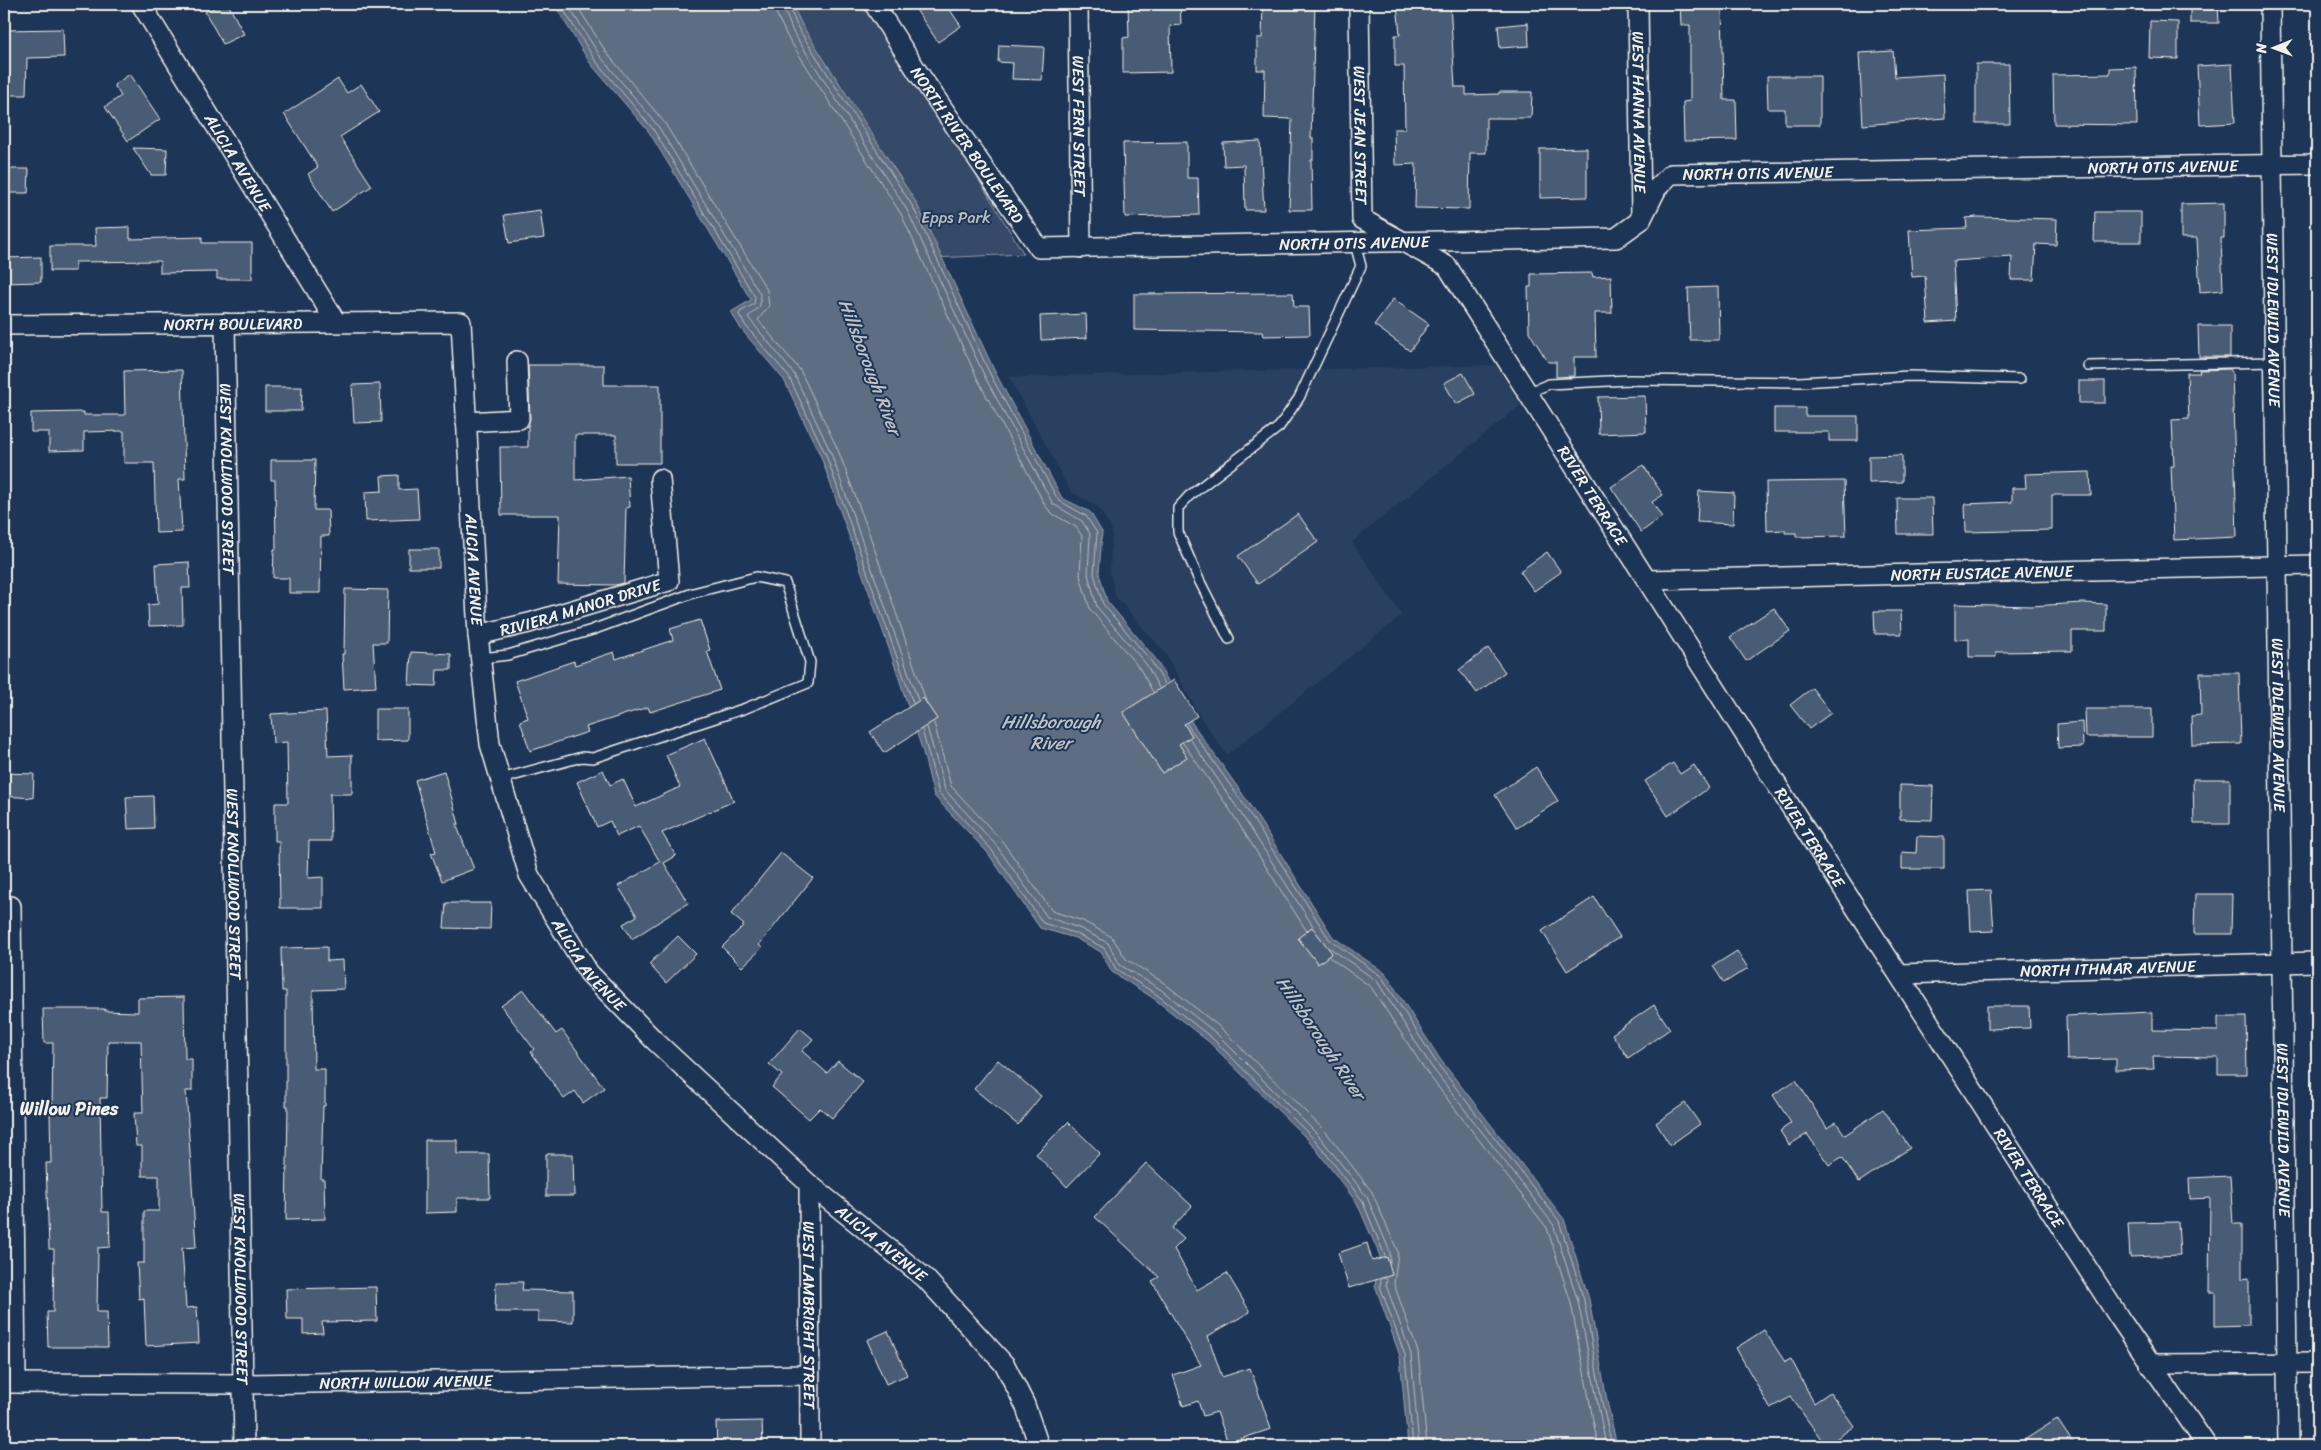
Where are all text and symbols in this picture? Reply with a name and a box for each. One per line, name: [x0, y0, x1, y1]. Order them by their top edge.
north arrow: [2248, 22, 2298, 72]
street label: WEST HANNA AVENUE: [1624, 31, 1655, 194]
text: N: [2249, 43, 2274, 54]
street label: WEST FERN STREET: [1064, 55, 1095, 198]
street label: NORTH RIVER BOULEVARD: [903, 60, 1033, 230]
street label: WEST JEAN STREET: [1345, 66, 1376, 206]
street label: ALICIA AVENUE: [196, 106, 280, 219]
street label: NORTH OTIS AVENUE: [2087, 151, 2239, 182]
street label: NORTH OTIS AVENUE: [1683, 157, 1834, 188]
park label: Epps Park: [921, 203, 991, 232]
street label: NORTH OTIS AVENUE: [1279, 227, 1431, 258]
street label: WEST IDLEWILD AVENUE: [2258, 233, 2290, 408]
water label: Hillsborough River: [829, 294, 912, 443]
street label: NORTH BOULEVARD: [164, 309, 303, 338]
street label: WEST KNOLLWOOD STREET: [212, 383, 244, 576]
street label: RIVER TERRACE: [1550, 439, 1636, 552]
street label: ALICIA AVENUE: [457, 512, 492, 627]
street label: NORTH EUSTACE AVENUE: [1890, 556, 2075, 589]
street label: RIVIERA MANOR DRIVE: [497, 569, 665, 644]
street label: WEST IDLEWILD AVENUE: [2263, 638, 2295, 813]
water label: Hillsborough River: [1002, 706, 1102, 759]
street label: RIVER TERRACE: [1767, 781, 1854, 894]
street label: WEST KNOLLWOOD STREET: [218, 788, 251, 981]
street label: ALICIA AVENUE: [543, 911, 634, 1019]
street label: NORTH ITHMAR AVENUE: [2020, 951, 2197, 985]
water label: Hillsborough River: [1268, 969, 1377, 1110]
street label: WEST IDLEWILD AVENUE: [2268, 1043, 2300, 1218]
district label: Willow Pines: [20, 1093, 119, 1125]
street label: RIVER TERRACE: [1986, 1122, 2073, 1235]
street label: WEST KNOLLWOOD STREET: [225, 1193, 257, 1386]
street label: ALICIA AVENUE: [828, 1196, 935, 1290]
street label: WEST LAMBRIGHT STREET: [795, 1221, 824, 1411]
street label: NORTH WILLOW AVENUE: [319, 1366, 494, 1397]

